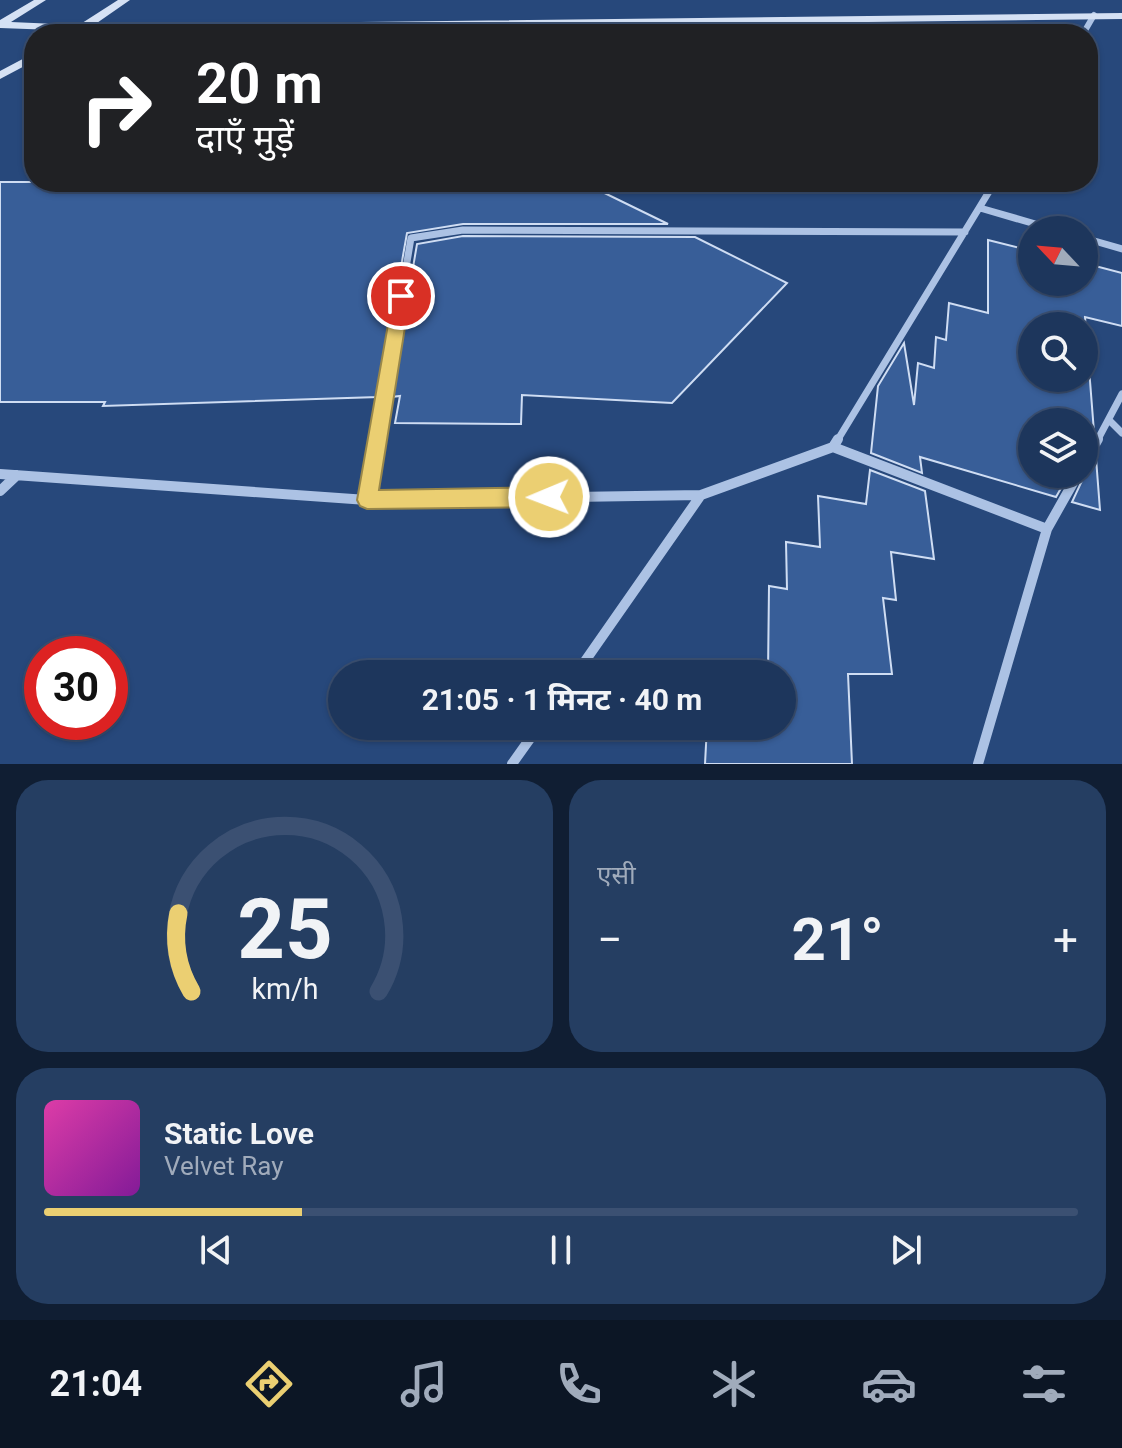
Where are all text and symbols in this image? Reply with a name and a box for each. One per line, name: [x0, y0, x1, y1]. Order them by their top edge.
text: 20 m: [196, 51, 323, 117]
icon: right: [64, 56, 168, 160]
text: दाएँ मुड़ें: [196, 118, 294, 160]
north arrow: [1018, 216, 1098, 296]
map controls: [1018, 216, 1098, 488]
pin: [367, 262, 435, 330]
icon: arrive: [379, 274, 423, 318]
button: search: [1018, 312, 1098, 392]
button: layers: [1018, 408, 1098, 488]
position arrow: [507, 455, 591, 539]
speed limit sign: 30: [24, 636, 128, 740]
text: 21:05 · 1 मिनट · 40 m: [422, 682, 702, 717]
text: एसी: [597, 860, 636, 890]
text: 25: [237, 881, 332, 978]
text: 21°: [791, 904, 884, 975]
text: −: [597, 914, 622, 966]
text: +: [1053, 914, 1078, 966]
text: km/h: [251, 972, 318, 1006]
text: Static Love: [164, 1116, 314, 1151]
text: Velvet Ray: [164, 1151, 284, 1181]
icon: previous: [194, 1228, 238, 1272]
icon: pause: [539, 1228, 583, 1272]
icon: next: [884, 1228, 928, 1272]
icon: directions: [241, 1356, 297, 1412]
icon: music: [396, 1356, 452, 1412]
icon: phone: [551, 1356, 607, 1412]
icon: climate: [706, 1356, 762, 1412]
icon: car: [861, 1356, 917, 1412]
icon: filters: [1016, 1356, 1072, 1412]
text: 21:04: [50, 1363, 142, 1405]

